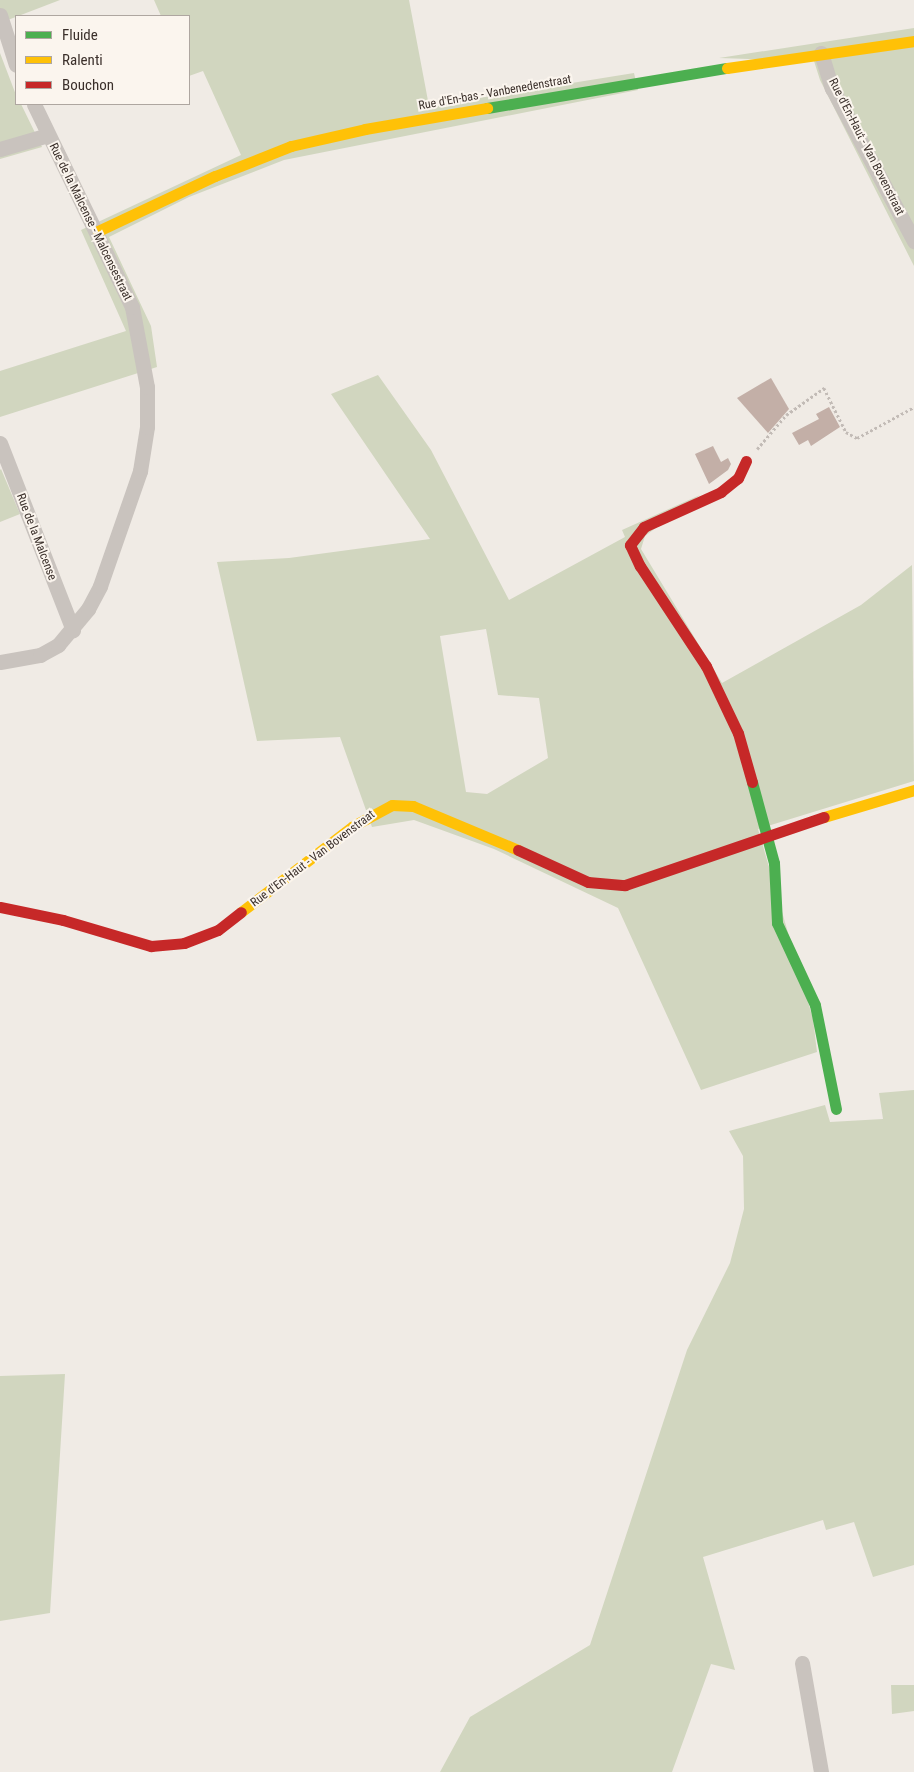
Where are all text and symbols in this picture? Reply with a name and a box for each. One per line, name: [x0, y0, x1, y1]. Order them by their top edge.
legend: [15, 15, 190, 105]
text: Fluide: [62, 26, 98, 44]
text: Ralenti: [62, 51, 103, 69]
street label: Rue d'En-bas - Vanbenedenstraat: [417, 72, 573, 114]
text: Bouchon: [62, 76, 114, 94]
street label: Rue d'En-Haut - Van Bovenstraat: [825, 76, 907, 218]
street label: Rue de la Malcense - Malcensestraat: [46, 141, 134, 303]
street label: Rue de la Malcense: [13, 492, 59, 582]
street label: Rue d'En-Haut - Van Bovenstraat: [248, 808, 378, 910]

